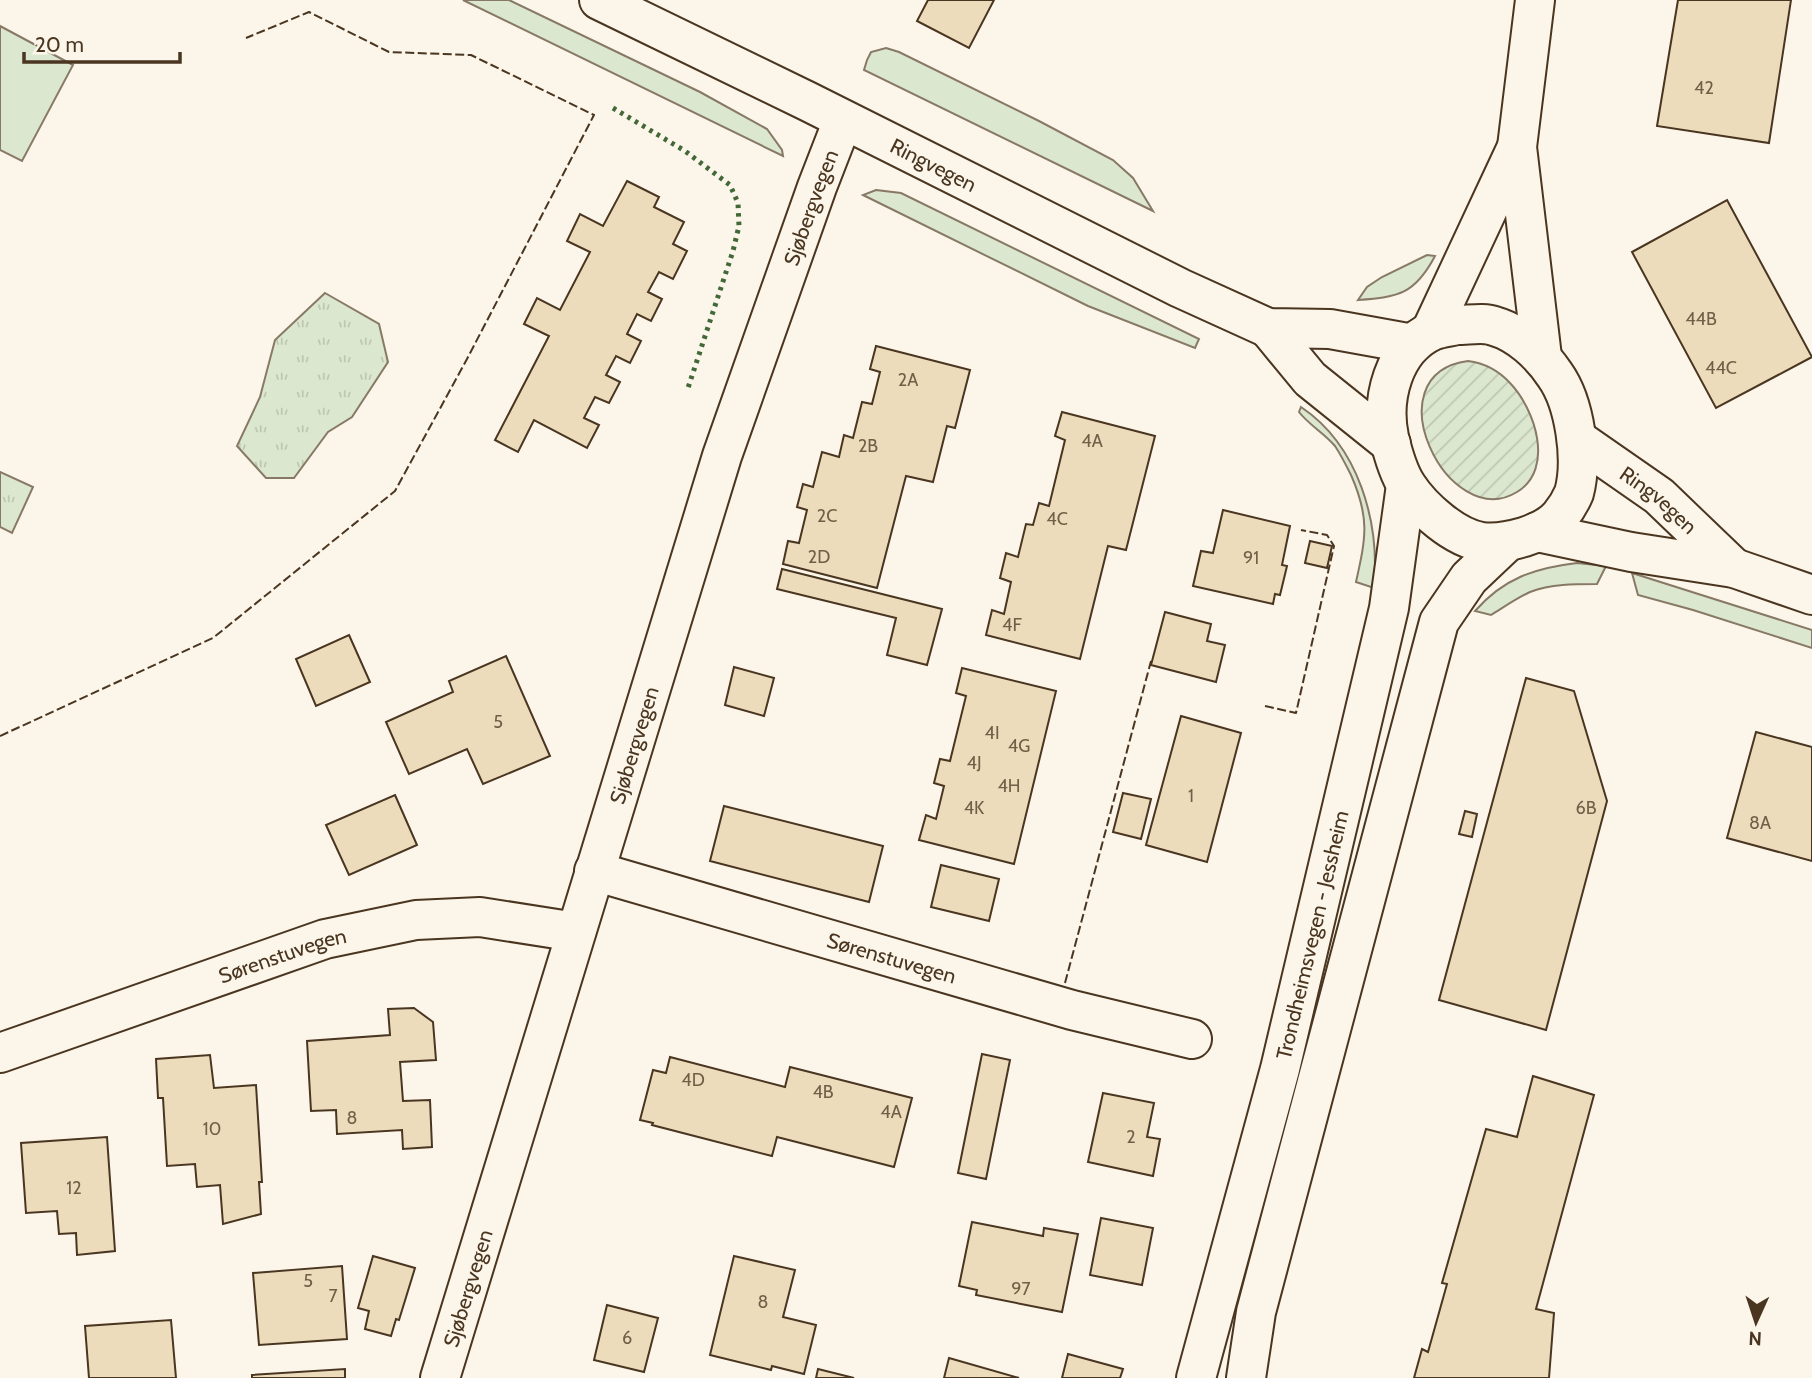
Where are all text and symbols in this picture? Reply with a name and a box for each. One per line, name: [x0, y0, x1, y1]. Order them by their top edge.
scale bar: [24, 21, 180, 65]
text: 20 m: [35, 32, 84, 57]
house number: 42: [1694, 77, 1714, 99]
street label: Ringvegen: [887, 133, 981, 197]
street label: Sjøbergvegen: [778, 146, 843, 269]
house number: 44B: [1685, 308, 1717, 330]
house number: 44C: [1705, 357, 1737, 379]
house number: 2A: [898, 369, 918, 391]
house number: 4A: [1081, 430, 1103, 452]
house number: 2B: [858, 435, 878, 457]
street label: Ringvegen: [1615, 460, 1703, 539]
house number: 2C: [817, 505, 837, 527]
house number: 4C: [1046, 508, 1068, 530]
house number: 2D: [808, 546, 830, 568]
house number: 91: [1243, 547, 1259, 569]
house number: 4F: [1002, 614, 1022, 636]
street label: Sjøbergvegen: [604, 683, 663, 807]
house number: 5: [493, 711, 503, 733]
house number: 4I: [985, 722, 1000, 744]
house number: 4G: [1008, 735, 1030, 757]
house number: 4J: [967, 752, 982, 774]
house number: 4H: [997, 775, 1021, 797]
house number: 1: [1188, 785, 1194, 807]
house number: 4K: [964, 797, 985, 819]
house number: 6B: [1576, 797, 1597, 819]
street label: Trondheimsvegen - Jessheim: [1270, 808, 1353, 1062]
house number: 8A: [1749, 812, 1771, 834]
street label: Sørenstuvegen: [215, 922, 348, 988]
street label: Sørenstuvegen: [824, 927, 959, 988]
house number: 4D: [681, 1069, 705, 1091]
house number: 4B: [812, 1081, 834, 1103]
house number: 4A: [880, 1101, 902, 1123]
house number: 8: [347, 1107, 357, 1129]
house number: 10: [203, 1118, 221, 1140]
house number: 2: [1126, 1126, 1136, 1148]
house number: 12: [66, 1177, 82, 1199]
street label: Sjøbergvegen: [438, 1226, 497, 1350]
house number: 5: [303, 1270, 313, 1292]
house number: 97: [1011, 1278, 1031, 1300]
house number: 7: [328, 1285, 338, 1307]
north arrow: [1721, 1287, 1791, 1357]
house number: 8: [758, 1291, 768, 1313]
house number: 6: [622, 1327, 632, 1349]
text: N: [1748, 1327, 1762, 1350]

